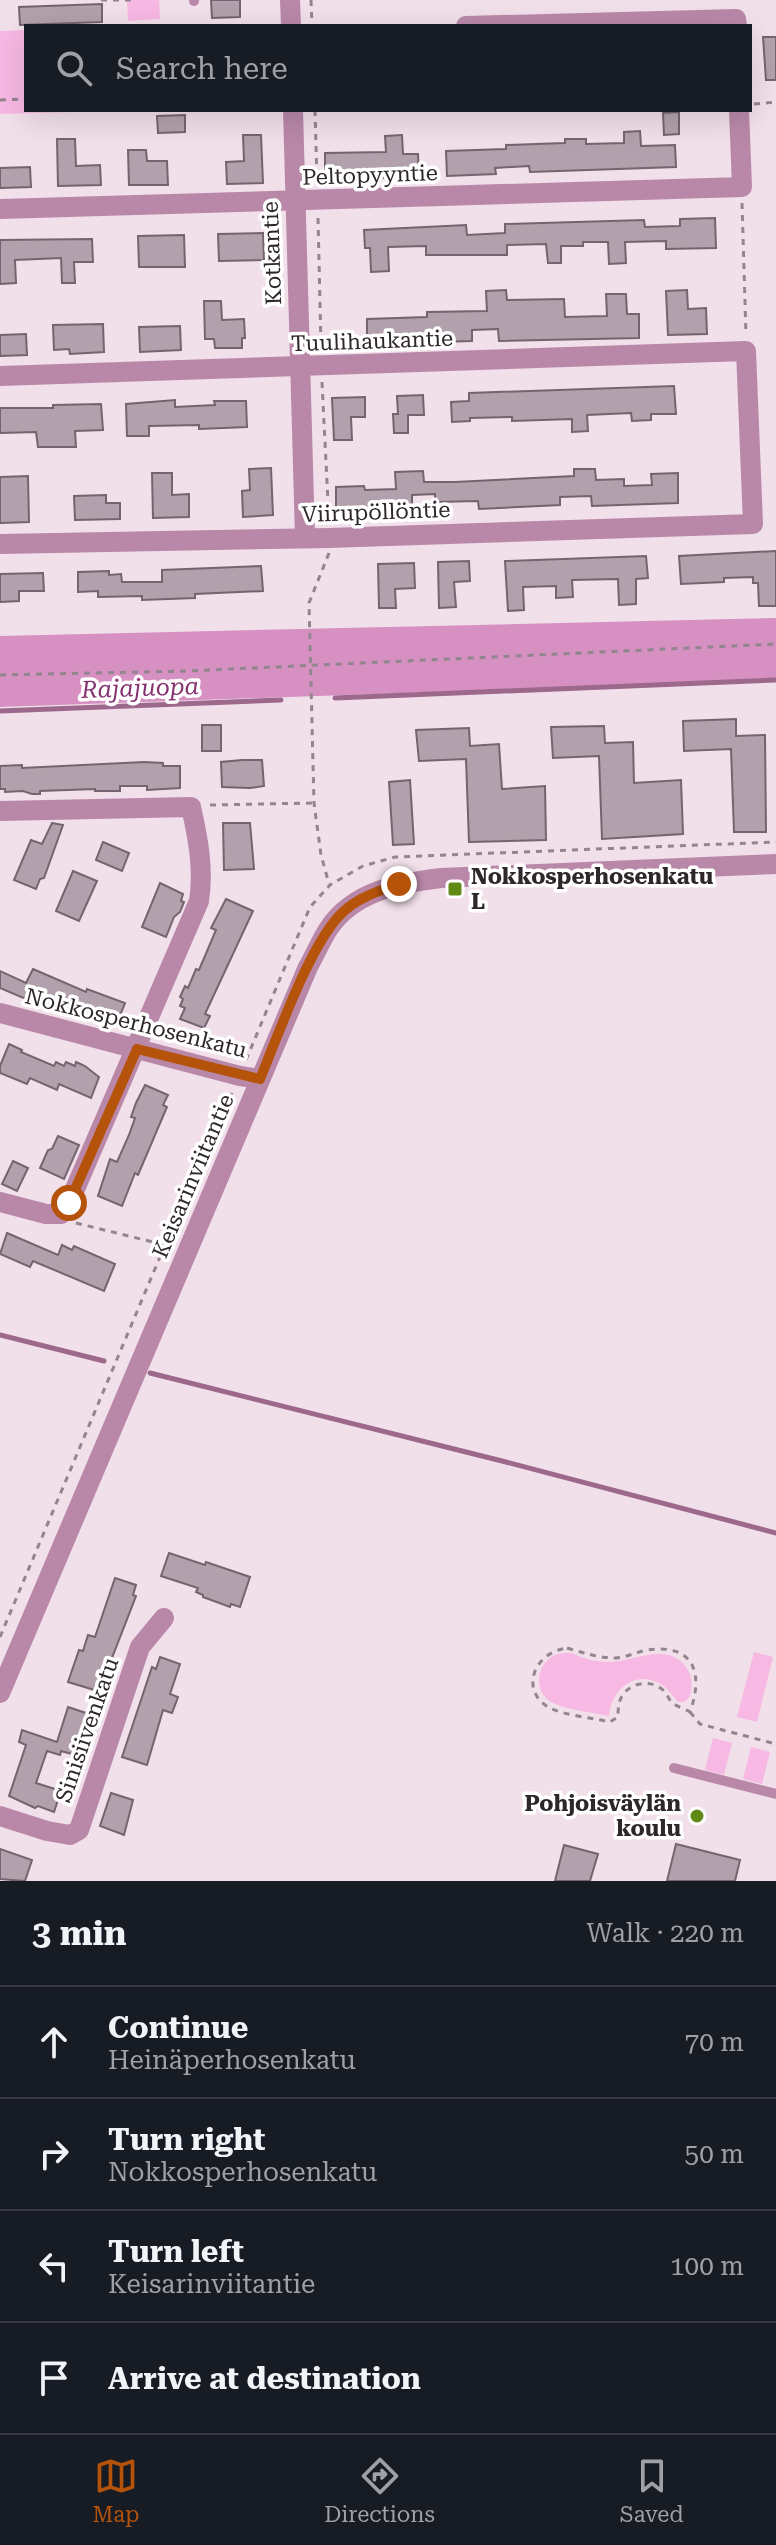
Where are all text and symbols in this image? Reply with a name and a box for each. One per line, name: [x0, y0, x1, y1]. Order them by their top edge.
search box: [24, 24, 752, 112]
icon: search: [52, 46, 96, 90]
text: Search here: [116, 51, 288, 86]
street label: Peltopyyntie: [302, 160, 438, 190]
street label: Kotkantie: [258, 201, 286, 305]
street label: Tuulihaukantie: [291, 326, 453, 356]
street label: Viirupöllöntie: [301, 497, 451, 527]
water label: Rajajuopa: [80, 672, 199, 704]
place label: Nokkosperhosenkatu L: [471, 864, 714, 914]
route end: [381, 866, 417, 902]
marker: Nokkosperhosenkatu L: [446, 880, 464, 898]
street label: Nokkosperhosenkatu: [22, 983, 250, 1063]
street label: Keisarinviitantie: [147, 1090, 239, 1262]
route start: [51, 1185, 87, 1221]
street label: Sinisiivenkatu: [51, 1654, 124, 1806]
place label: Pohjoisväylän koulu: [525, 1791, 682, 1841]
marker: Pohjoisväylän koulu: [688, 1807, 706, 1825]
text: 3 min: [32, 1913, 127, 1953]
text: Walk · 220 m: [586, 1918, 744, 1948]
text: Continue: [108, 2010, 248, 2045]
icon: ahead: [32, 2020, 76, 2064]
text: 70 m: [685, 2027, 744, 2057]
text: Heinäperhosenkatu: [108, 2045, 356, 2075]
text: Turn right: [108, 2122, 265, 2157]
icon: right: [32, 2132, 76, 2176]
text: 50 m: [685, 2139, 744, 2169]
text: Nokkosperhosenkatu: [108, 2157, 377, 2187]
text: Turn left: [108, 2234, 244, 2269]
icon: left: [32, 2244, 76, 2288]
text: 100 m: [670, 2251, 744, 2281]
text: Keisarinviitantie: [108, 2269, 315, 2299]
icon: arrive: [32, 2356, 76, 2400]
text: Arrive at destination: [108, 2361, 421, 2396]
tab: Map: [92, 2454, 139, 2527]
tab: Directions: [324, 2454, 435, 2527]
tab: Saved: [620, 2454, 684, 2527]

